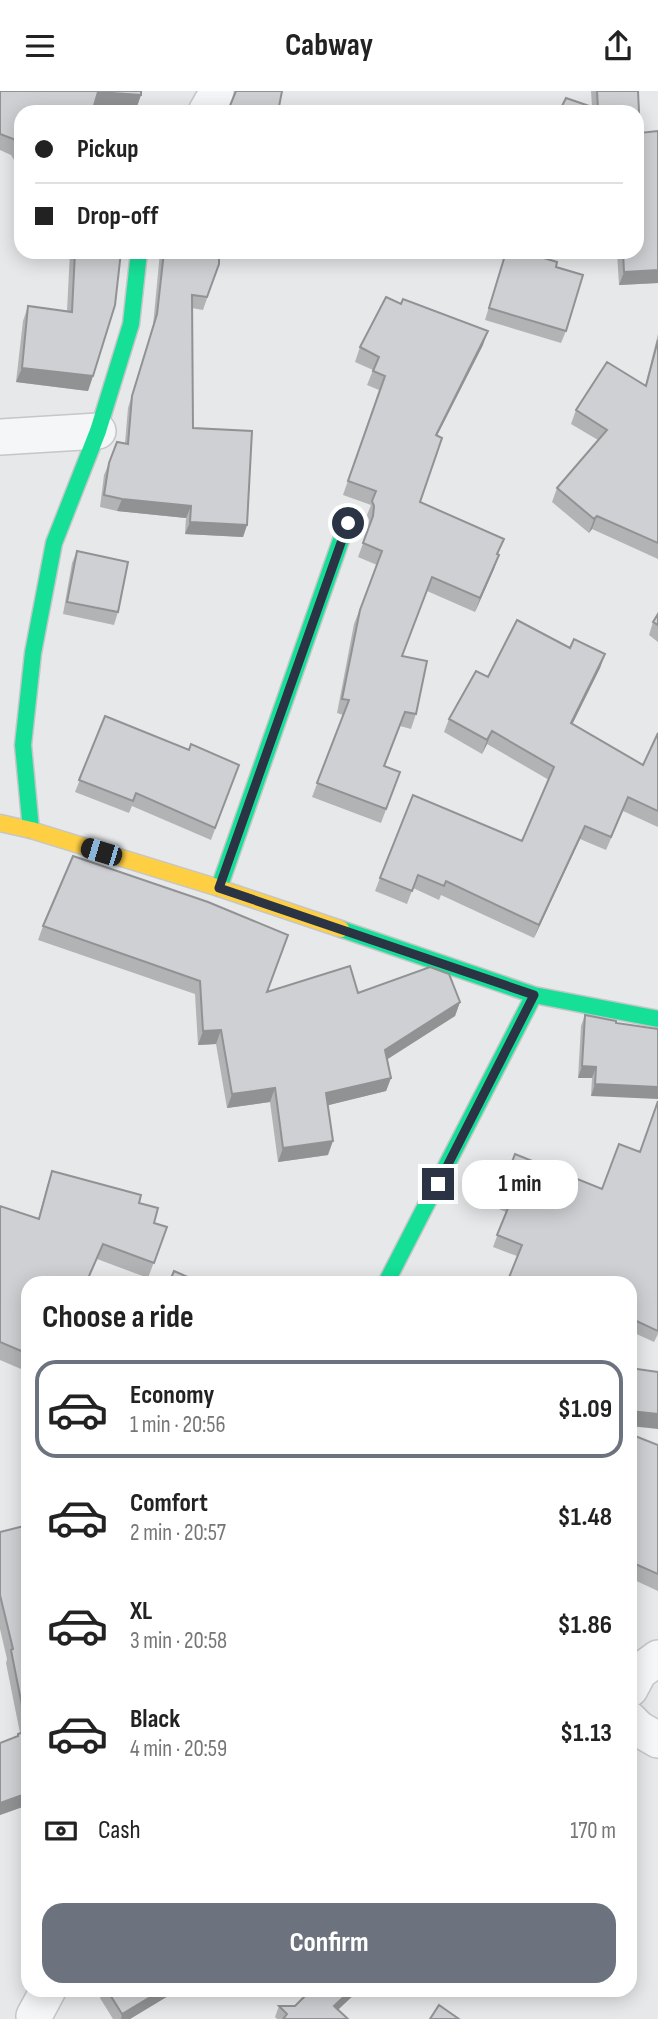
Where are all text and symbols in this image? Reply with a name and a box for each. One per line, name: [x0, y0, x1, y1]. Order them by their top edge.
text: Cabway: [285, 26, 373, 65]
icon: menu: [21, 27, 59, 65]
icon: share: [599, 27, 637, 65]
text: Pickup: [77, 134, 139, 165]
text: Drop-off: [77, 201, 158, 232]
route start: [332, 507, 364, 539]
car: [78, 836, 125, 868]
callout: 1 min: [462, 1159, 578, 1209]
route end: [422, 1168, 454, 1200]
text: 1 min: [499, 1170, 541, 1198]
text: Choose a ride: [42, 1298, 194, 1337]
icon: car: [46, 1378, 109, 1441]
text: Economy: [130, 1380, 214, 1411]
text: $1.09: [558, 1394, 612, 1425]
text: 1 min · 20:56: [130, 1411, 226, 1439]
icon: car: [46, 1486, 109, 1549]
text: Comfort: [130, 1488, 208, 1519]
text: $1.48: [557, 1502, 612, 1533]
text: 2 min · 20:57: [130, 1519, 226, 1547]
icon: car: [46, 1594, 109, 1657]
text: XL: [130, 1596, 152, 1627]
text: $1.86: [558, 1610, 612, 1641]
text: 3 min · 20:58: [130, 1627, 227, 1655]
icon: car: [46, 1702, 109, 1765]
text: Black: [130, 1704, 180, 1735]
text: $1.13: [560, 1718, 612, 1749]
text: 4 min · 20:59: [130, 1735, 227, 1763]
icon: cash: [42, 1812, 80, 1850]
text: Cash: [98, 1815, 141, 1846]
text: 170 m: [570, 1817, 616, 1845]
button: Confirm: [42, 1903, 616, 1983]

